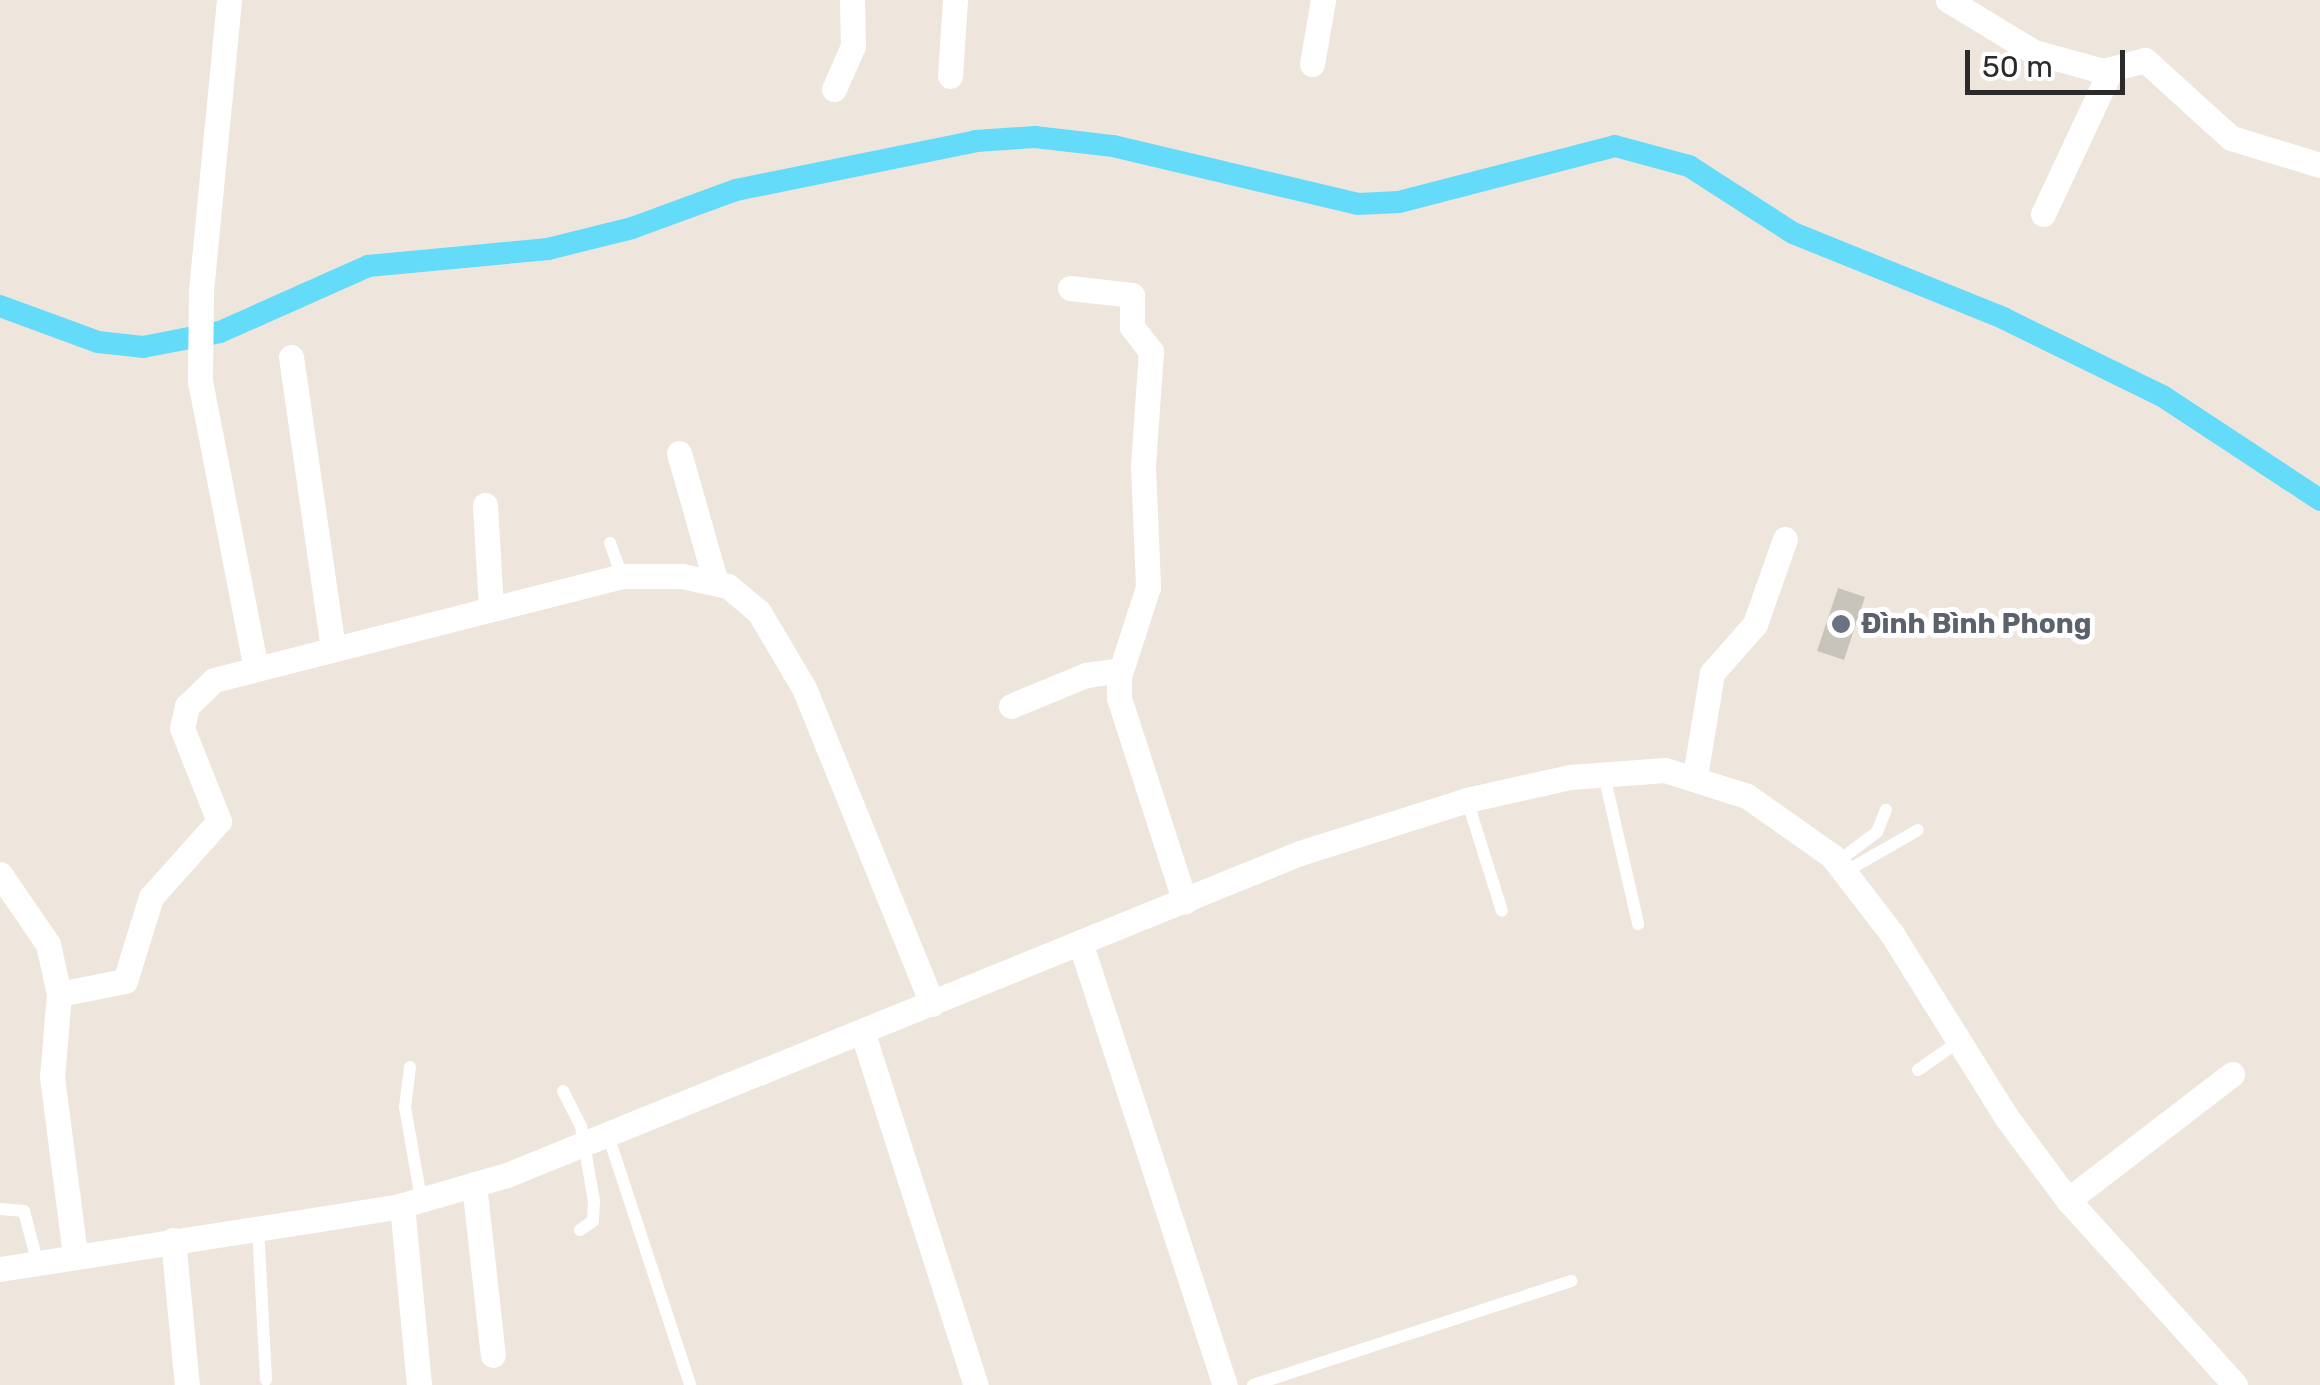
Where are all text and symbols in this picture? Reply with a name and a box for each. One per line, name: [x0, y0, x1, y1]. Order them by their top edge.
scale bar: [1970, 30, 2130, 92]
text: 50 m: [1982, 49, 2053, 85]
place label: Đình Bình Phong: [1861, 607, 2092, 641]
marker: Đình Bình Phong: [1830, 613, 1852, 635]

